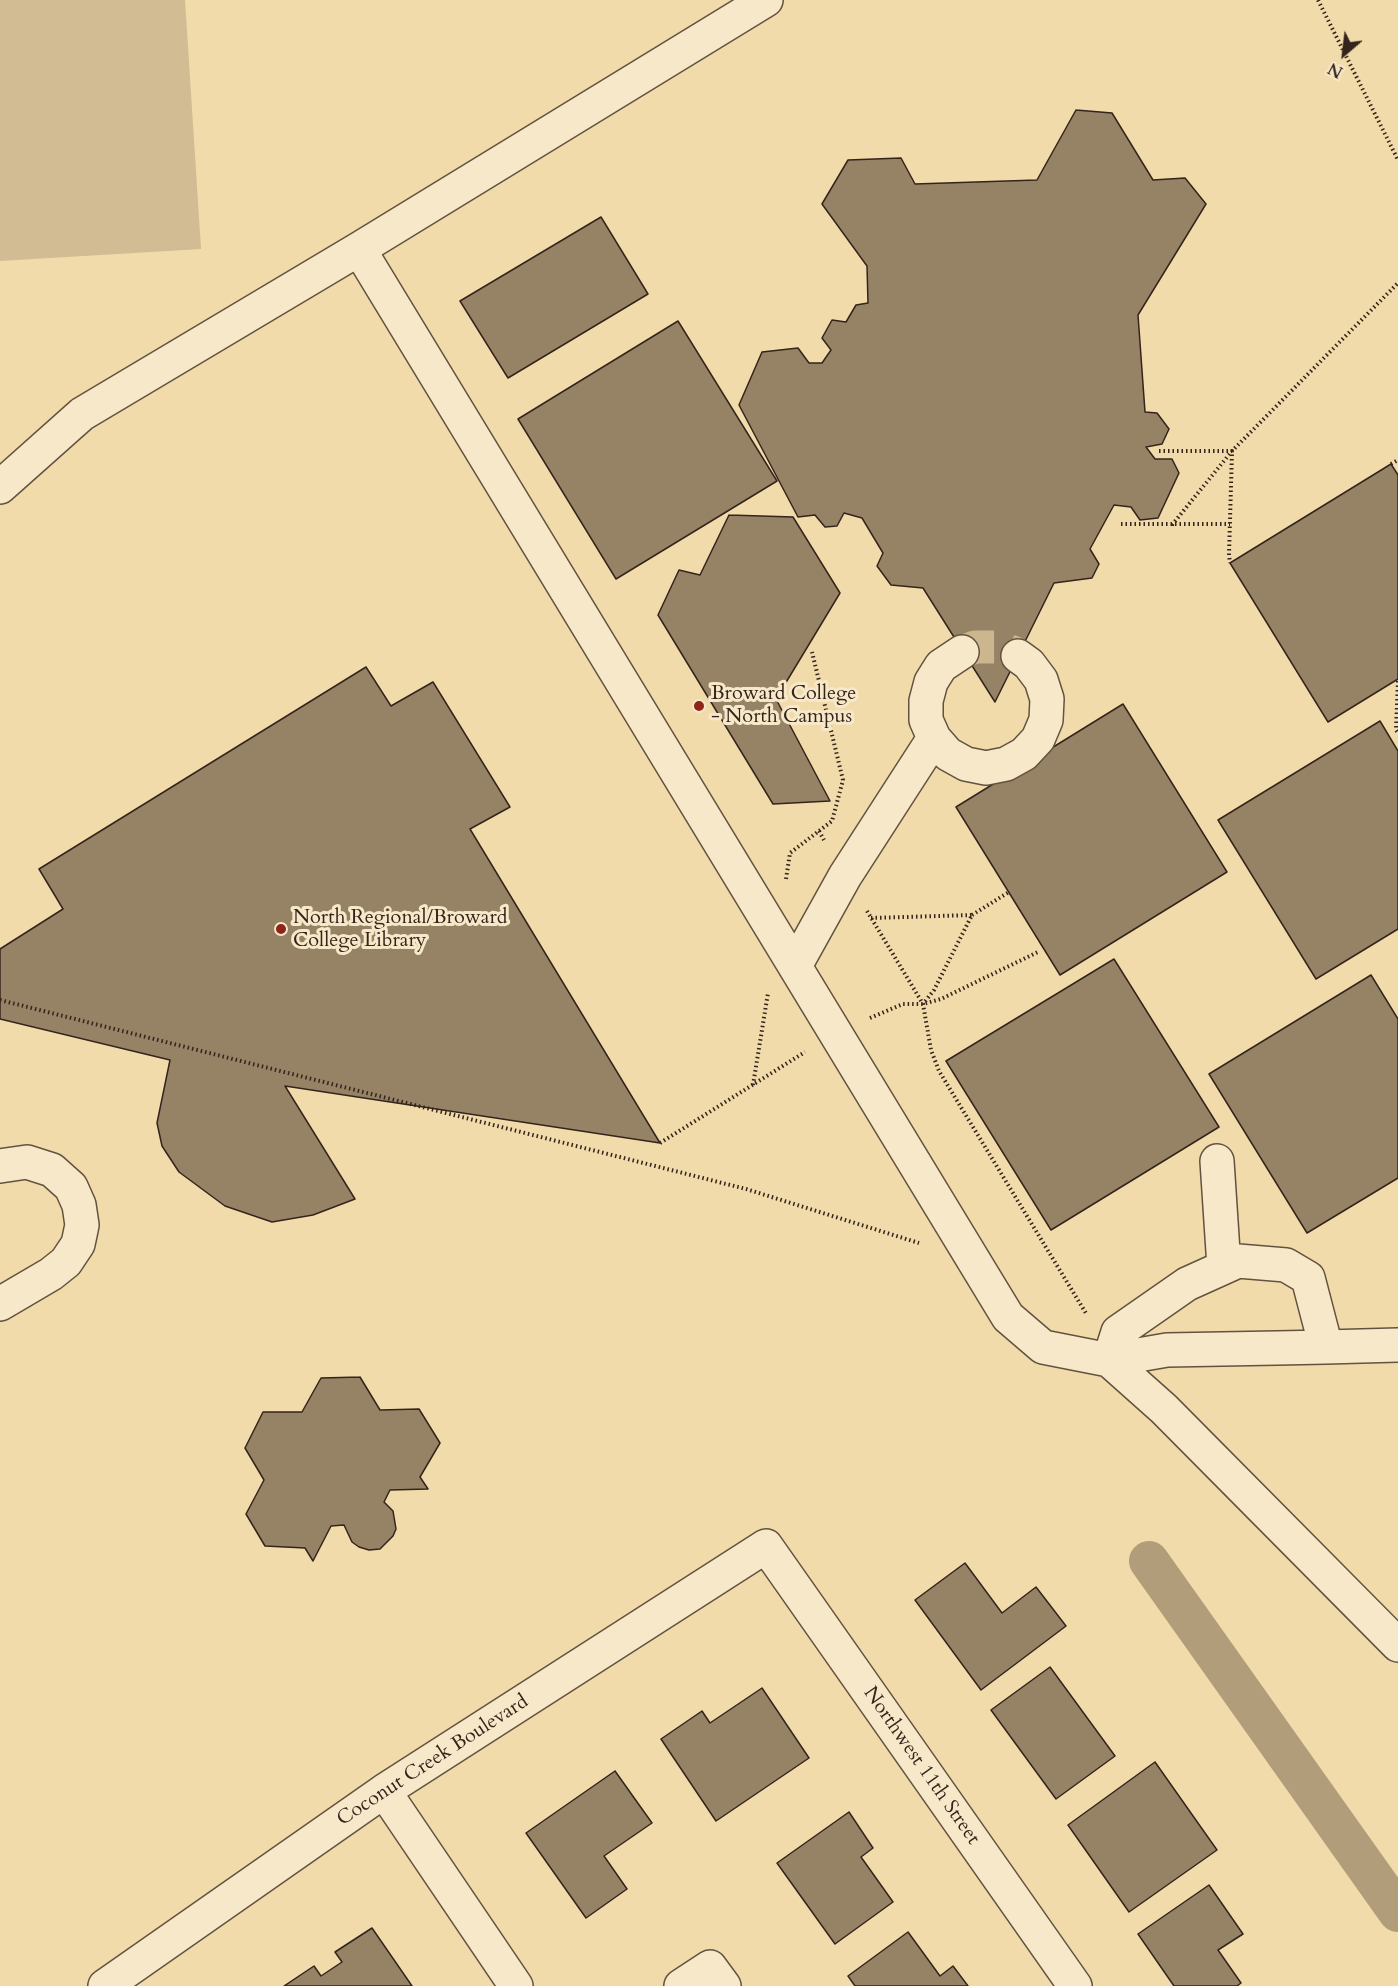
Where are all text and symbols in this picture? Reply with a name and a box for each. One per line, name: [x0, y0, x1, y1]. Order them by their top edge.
north arrow: [1314, 24, 1374, 84]
text: N: [1324, 57, 1347, 83]
place label: Broward College - North Campus: [711, 682, 856, 729]
marker: Broward College - North Campus: [692, 699, 706, 713]
place label: North Regional/Broward College Library: [293, 906, 507, 953]
marker: North Regional/Broward College Library: [274, 922, 288, 936]
street label: Northwest 11th Street: [857, 1682, 985, 1850]
street label: Coconut Creek Boulevard: [333, 1690, 533, 1832]

